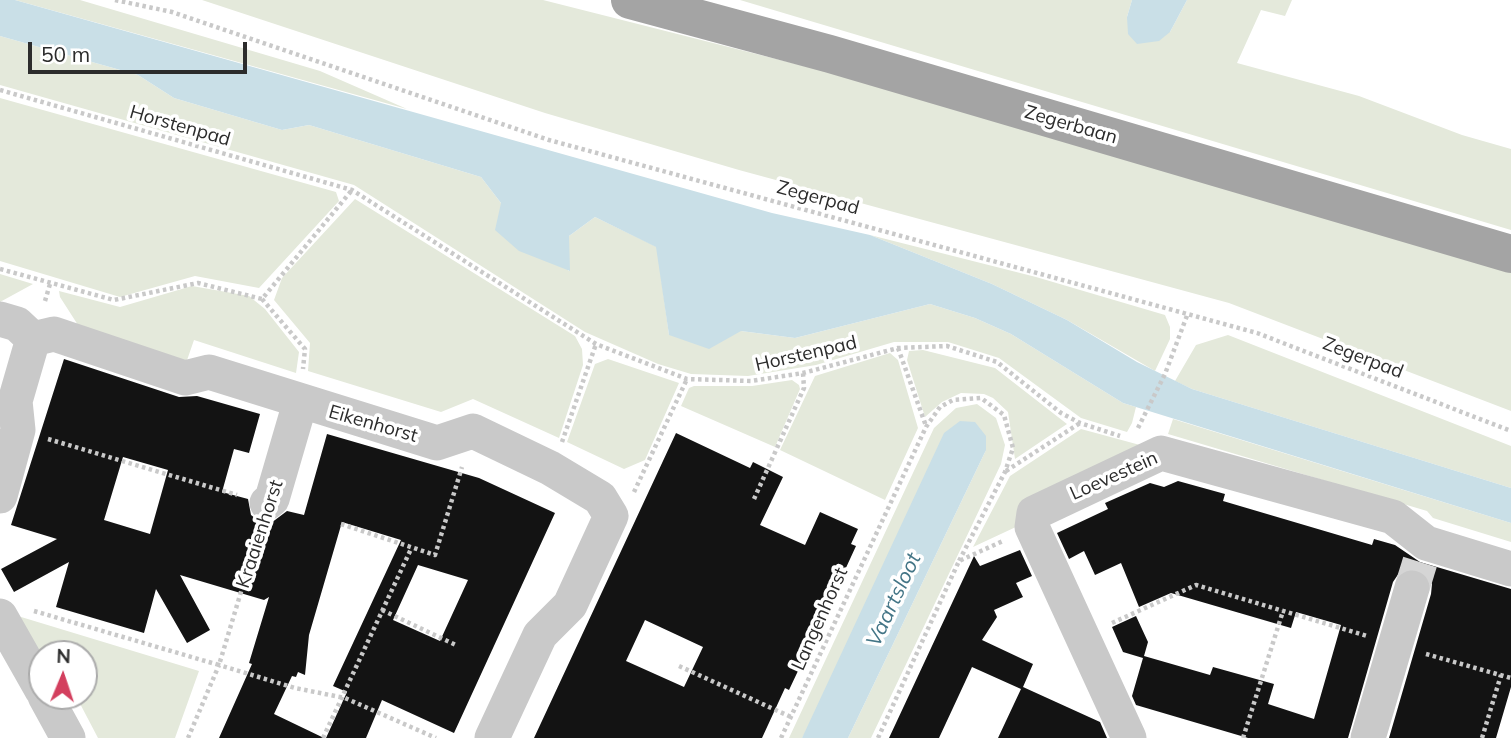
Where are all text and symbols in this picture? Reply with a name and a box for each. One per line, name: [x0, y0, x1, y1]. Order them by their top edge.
scale bar: [32, 28, 250, 72]
text: 50 m: [41, 41, 90, 67]
street label: Horstenpad: [127, 101, 233, 151]
street label: Zegerbaan: [1022, 101, 1120, 149]
street label: Zegerpad: [774, 176, 862, 220]
street label: Horstenpad: [753, 331, 859, 377]
street label: Zegerpad: [1320, 332, 1406, 384]
street label: Eikenhorst: [326, 400, 420, 448]
street label: Loevestein: [1067, 447, 1161, 505]
street label: Kraaienhorst: [232, 477, 288, 591]
water label: Vaartsloot: [861, 549, 927, 651]
street label: Langenhorst: [787, 564, 853, 674]
north arrow: [28, 640, 98, 710]
text: N: [56, 644, 71, 668]

